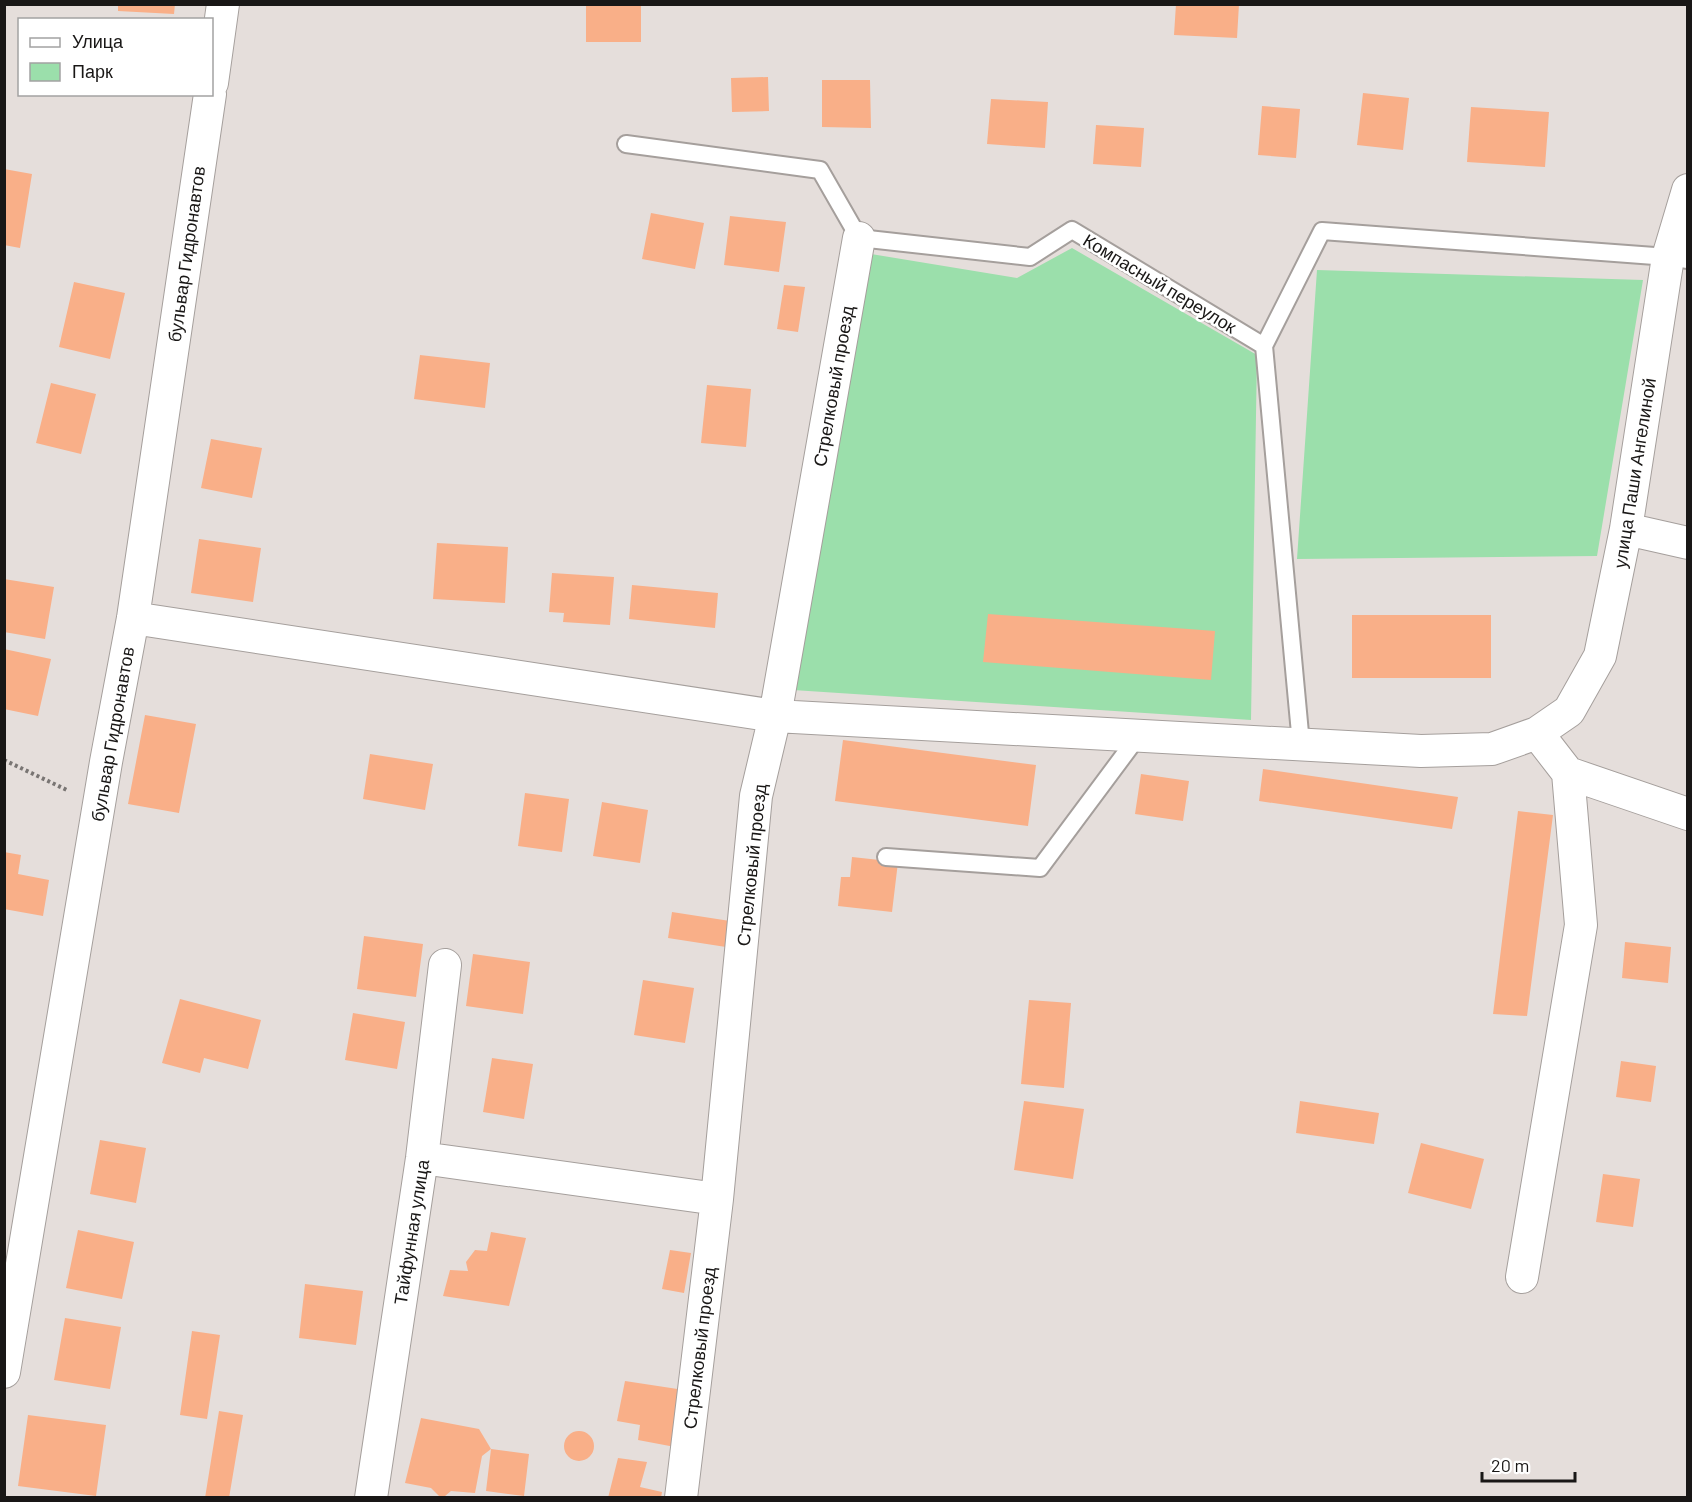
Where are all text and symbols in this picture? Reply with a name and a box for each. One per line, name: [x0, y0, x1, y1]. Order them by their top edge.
legend: [18, 18, 213, 96]
text: Улица: [72, 30, 124, 52]
text: Парк: [72, 60, 113, 82]
street label: бульвар Гидронавтов: [163, 165, 209, 343]
street label: Компасный переулок: [1079, 229, 1241, 338]
street label: Стрелковый проезд: [808, 303, 858, 468]
street label: улица Паши Ангелиной: [1608, 376, 1660, 570]
street label: бульвар Гидронавтов: [86, 645, 138, 823]
street label: Стрелковый проезд: [732, 782, 771, 947]
street label: Тайфунная улица: [389, 1157, 433, 1306]
street label: Стрелковый проезд: [678, 1265, 720, 1430]
scale bar: [1482, 1445, 1575, 1483]
text: 20 m: [1491, 1454, 1529, 1476]

